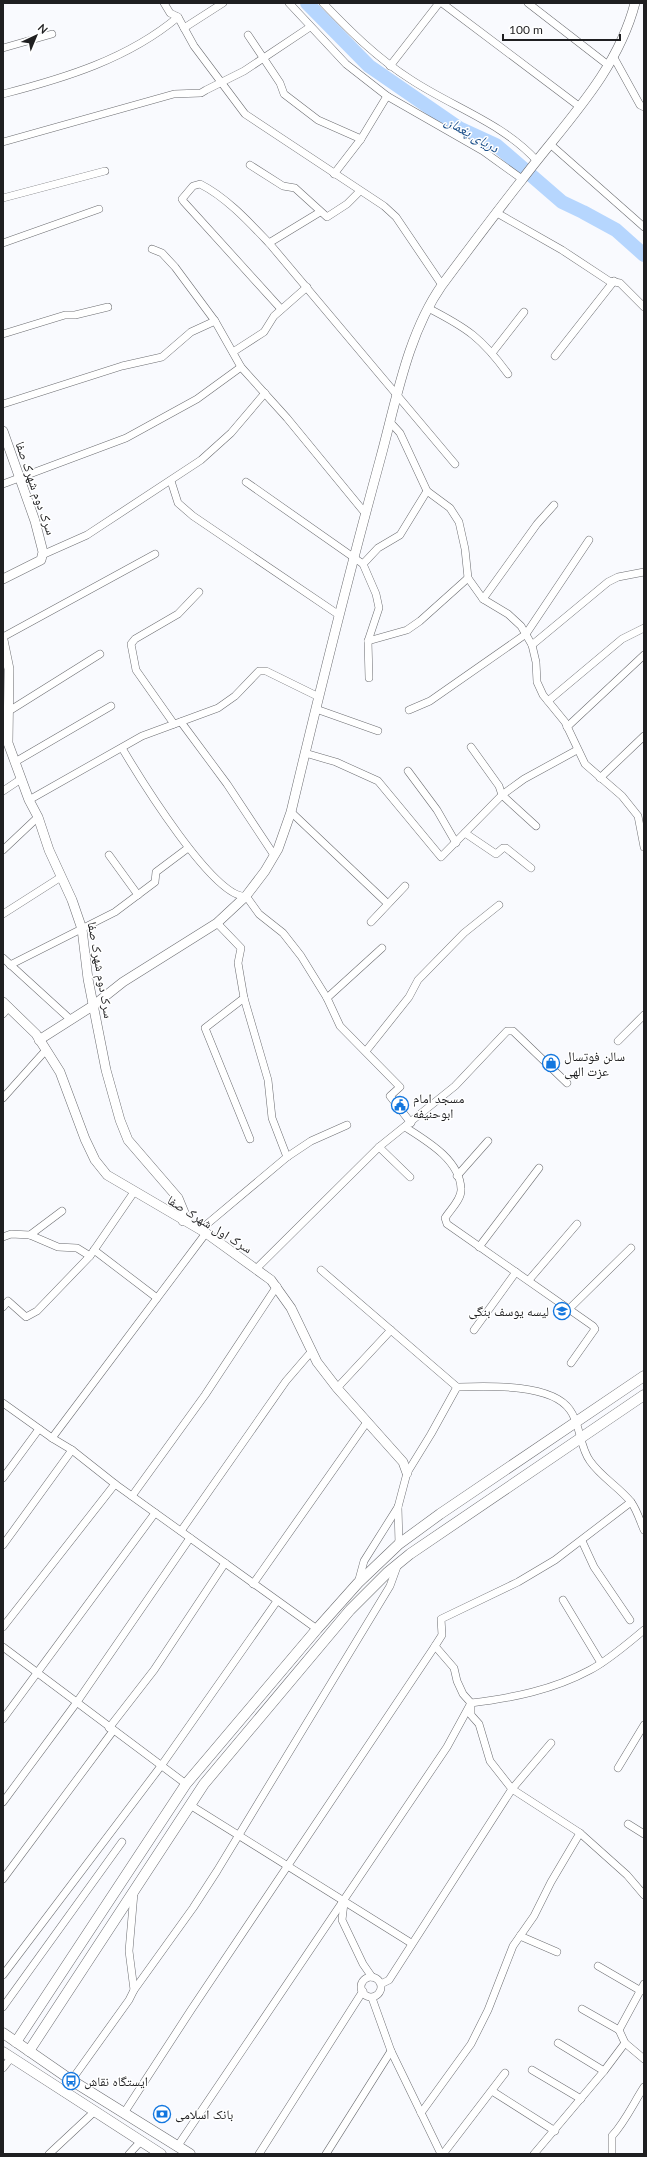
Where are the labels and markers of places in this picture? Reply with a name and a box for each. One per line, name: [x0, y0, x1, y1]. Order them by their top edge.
place label: سالن فوتسال عزت الهی: [564, 1048, 625, 1080]
shop icon: سالن فوتسال عزت الهی: [541, 1053, 561, 1073]
place label: مسجد امام ابوحنیفه: [413, 1090, 464, 1122]
public building icon: مسجد امام ابوحنیفه: [390, 1095, 410, 1115]
school or university icon: لیسه یوسف بنگی: [552, 1301, 572, 1321]
place label: لیسه یوسف بنگی: [468, 1303, 549, 1320]
bus stop icon: ایستگاه نقاش: [61, 2071, 81, 2091]
place label: ایستگاه نقاش: [84, 2073, 148, 2090]
bank icon: بانک اسلامی: [152, 2104, 172, 2124]
place label: بانک اسلامی: [175, 2106, 233, 2123]

